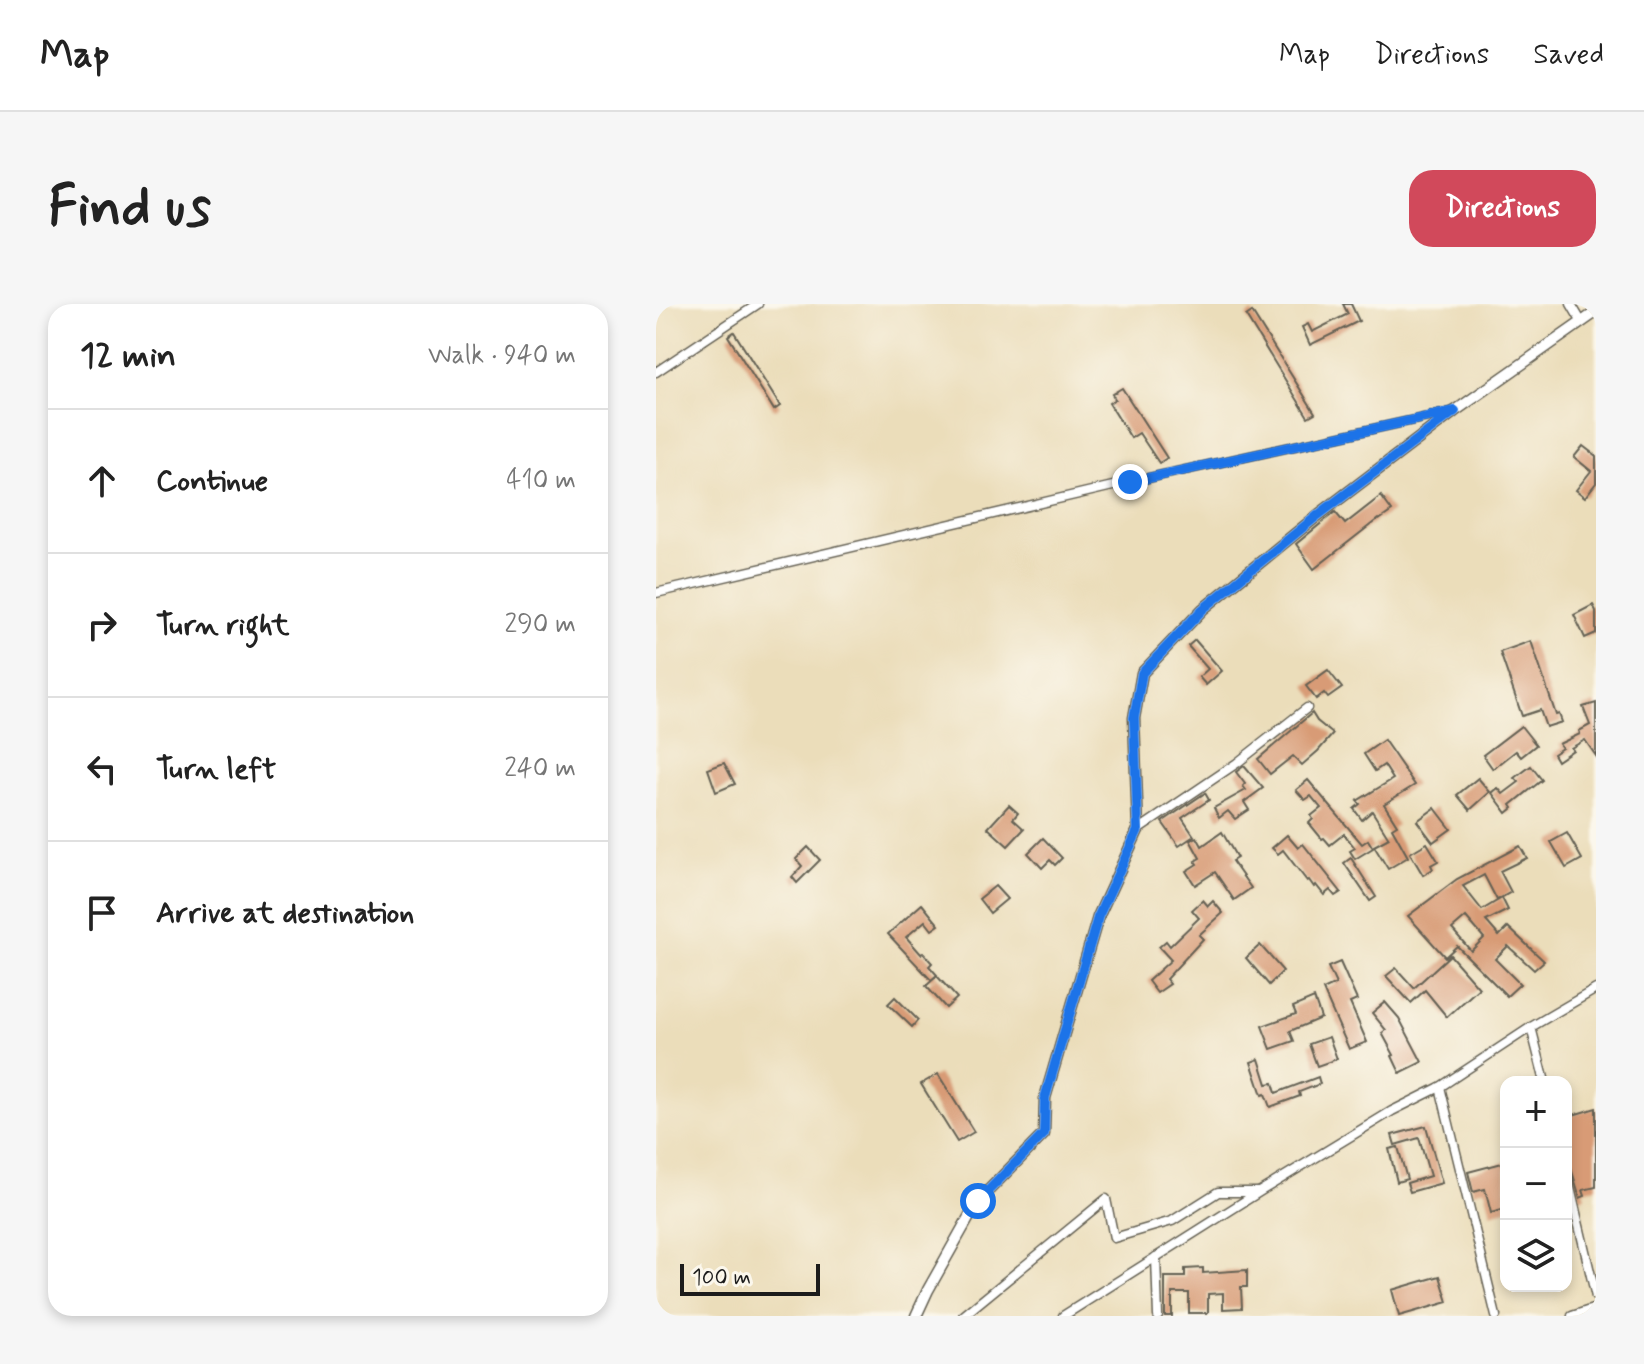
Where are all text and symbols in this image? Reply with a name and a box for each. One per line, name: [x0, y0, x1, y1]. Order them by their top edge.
text: Map: [40, 31, 110, 80]
text: Map: [1279, 37, 1330, 74]
text: Directions: [1374, 37, 1489, 74]
text: Saved: [1533, 37, 1604, 74]
button: Directions: [1409, 170, 1596, 247]
text: Find us: [48, 172, 211, 245]
text: 12 min: [80, 334, 176, 379]
text: Walk · 940 m: [428, 339, 576, 373]
icon: ahead: [80, 459, 124, 503]
text: Continue: [156, 462, 268, 501]
text: 410 m: [506, 464, 576, 498]
route end: [1112, 464, 1148, 500]
icon: right: [80, 603, 124, 647]
text: Turn right: [156, 606, 289, 645]
text: 290 m: [504, 608, 576, 642]
icon: left: [80, 747, 124, 791]
text: Turn left: [156, 750, 276, 789]
text: 240 m: [504, 752, 576, 786]
icon: arrive: [80, 891, 124, 935]
text: Arrive at destination: [156, 894, 414, 933]
map controls: [1500, 1076, 1572, 1292]
button: +: [1500, 1076, 1572, 1148]
button: −: [1500, 1148, 1572, 1220]
route start: [960, 1183, 996, 1219]
button: layers: [1500, 1220, 1572, 1292]
scale bar: [680, 1260, 820, 1296]
text: 100 m: [692, 1264, 751, 1292]

